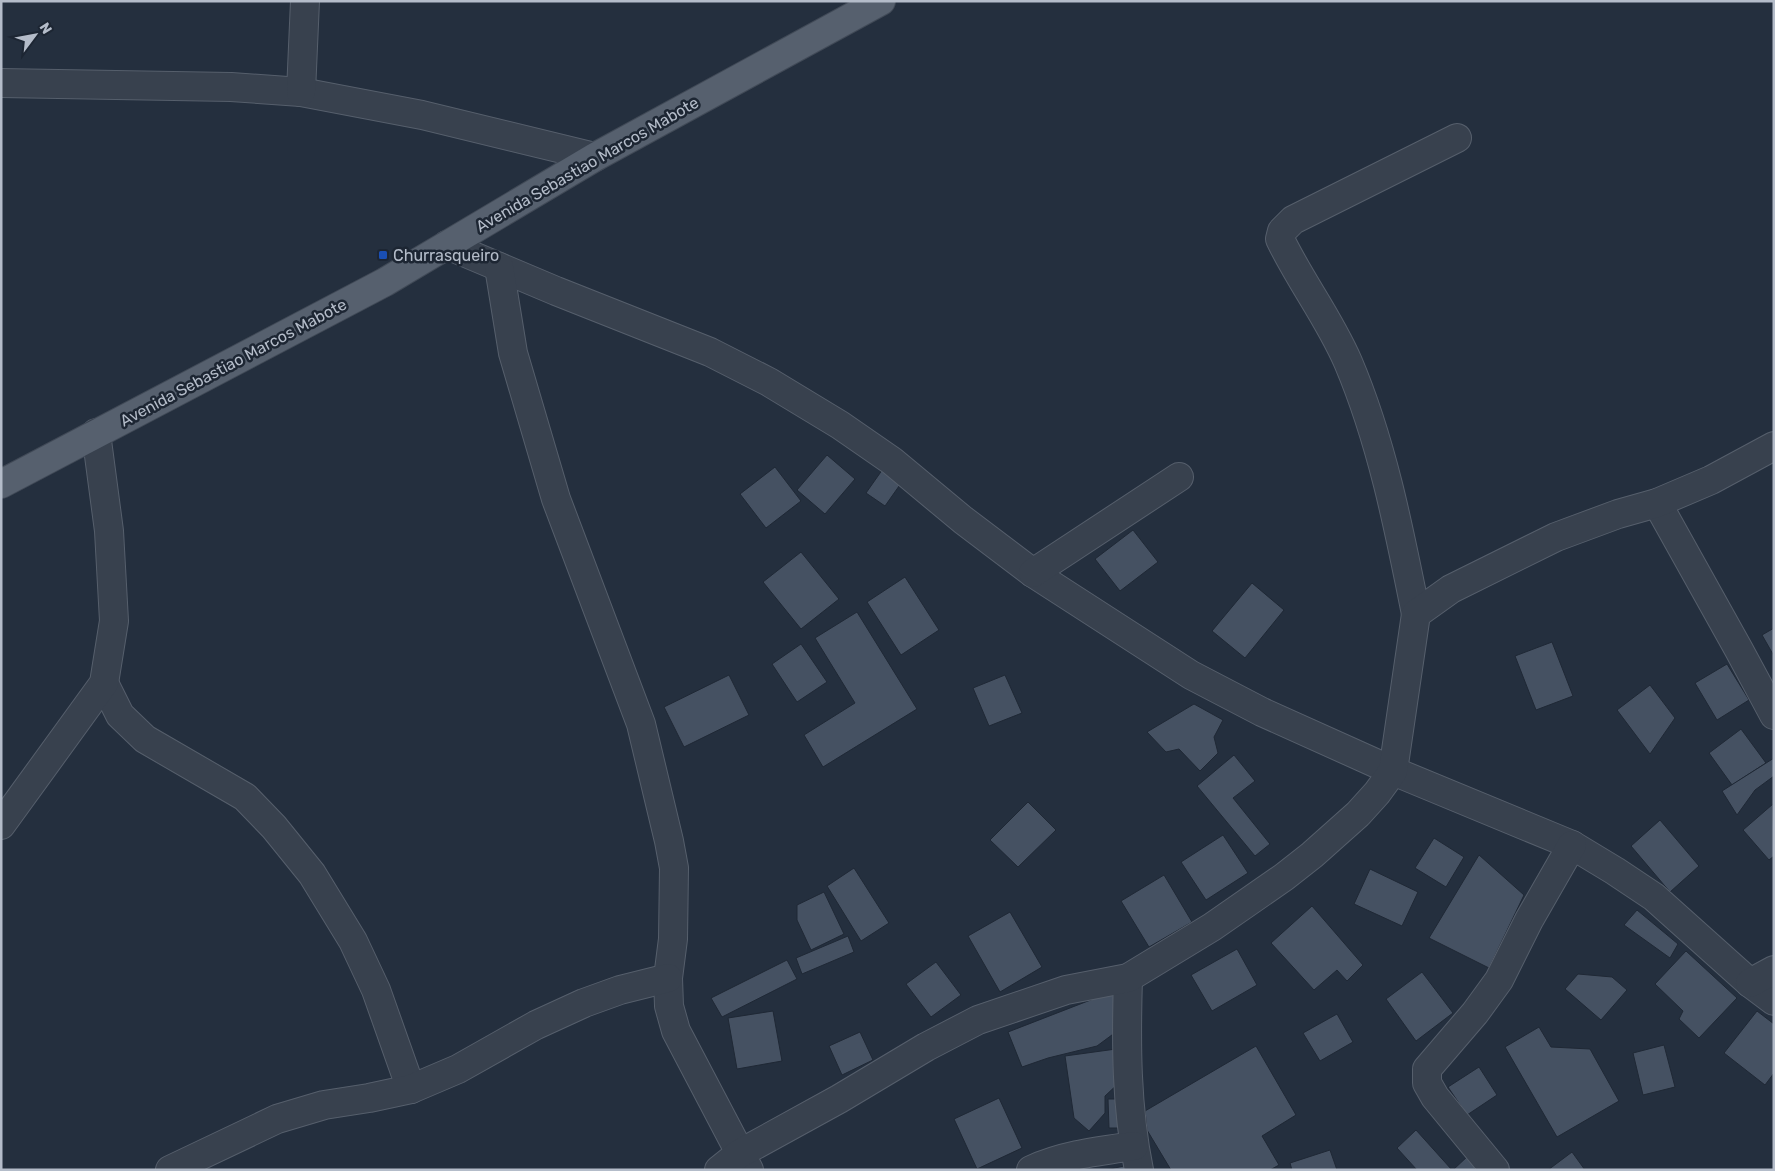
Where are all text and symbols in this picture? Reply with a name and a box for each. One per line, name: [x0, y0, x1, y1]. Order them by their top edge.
north arrow: [10, 10, 60, 60]
text: N: [36, 20, 55, 37]
street label: Avenida Sebastiao Marcos Mabote: [473, 93, 702, 236]
place label: Churrasqueiro: [393, 246, 499, 265]
marker: Churrasqueiro: [377, 249, 389, 261]
street label: Avenida Sebastiao Marcos Mabote: [117, 294, 350, 430]

